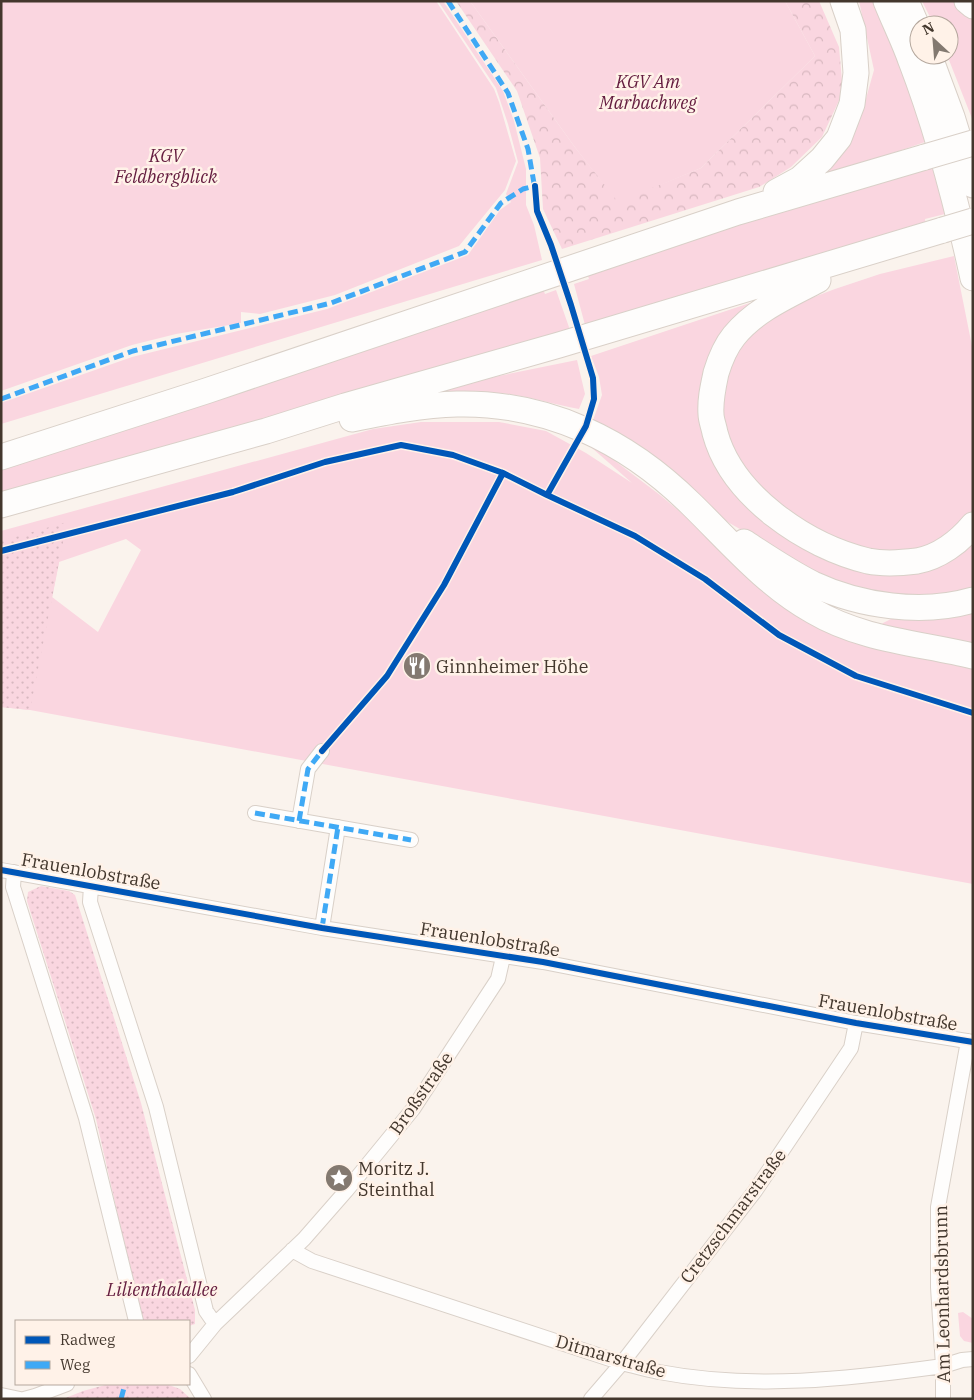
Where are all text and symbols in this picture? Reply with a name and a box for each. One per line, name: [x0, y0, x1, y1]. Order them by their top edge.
north arrow: [909, 15, 959, 65]
text: N: [919, 18, 937, 39]
park label: KGV Am Marbachweg: [598, 70, 697, 114]
park label: KGV Feldbergblick: [114, 144, 218, 188]
restaurant icon: Ginnheimer Höhe: [402, 651, 432, 681]
place label: Ginnheimer Höhe: [436, 655, 588, 678]
street label: Frauenlobstraße: [20, 847, 162, 895]
street label: Frauenlobstraße: [418, 917, 562, 961]
street label: Frauenlobstraße: [817, 988, 959, 1036]
street label: Broßstraße: [384, 1047, 458, 1139]
street label: Cretzschmarstraße: [675, 1144, 791, 1288]
place label: Moritz J. Steinthal: [358, 1157, 435, 1201]
place icon: Moritz J. Steinthal: [324, 1163, 354, 1193]
street label: Am Leonhardsbrunn: [929, 1205, 955, 1383]
park label: Lilienthalallee: [105, 1278, 218, 1301]
legend: [15, 1320, 190, 1385]
street label: Ditmarstraße: [553, 1329, 669, 1383]
text: Radweg: [60, 1330, 115, 1349]
text: Weg: [60, 1355, 90, 1374]

